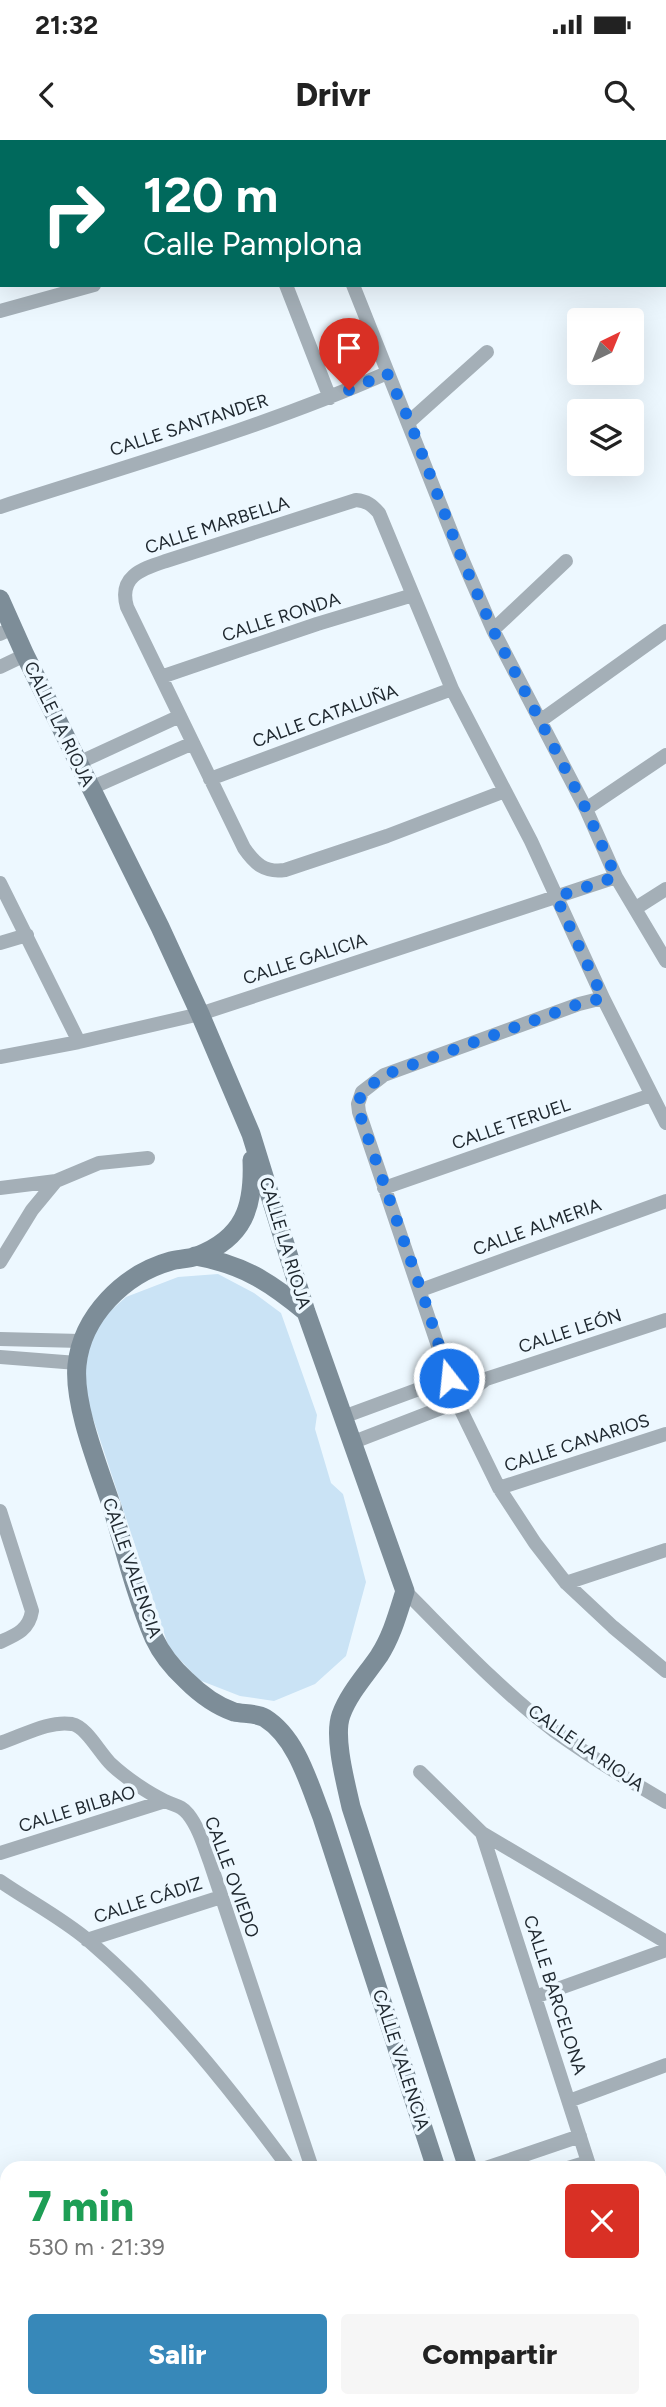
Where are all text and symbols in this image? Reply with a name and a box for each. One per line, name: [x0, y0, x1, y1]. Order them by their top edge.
text: 21:32: [35, 9, 98, 41]
icon: back: [28, 76, 66, 114]
text: Drivr: [295, 76, 371, 114]
icon: search: [600, 76, 638, 114]
text: 120 m: [143, 165, 278, 224]
icon: right: [28, 168, 119, 259]
text: Calle Pamplona: [143, 225, 362, 263]
north arrow: [567, 308, 644, 385]
map controls: [567, 308, 644, 476]
pin: [319, 318, 379, 390]
icon: arrive: [330, 329, 368, 367]
street label: CALLE SANTANDER: [107, 389, 271, 461]
button: layers: [567, 399, 644, 476]
street label: CALLE MARBELLA: [142, 491, 292, 559]
street label: CALLE RONDA: [219, 588, 343, 646]
street label: CALLE LA RIOJA: [19, 658, 99, 790]
street label: CALLE CATALUÑA: [249, 679, 401, 753]
street label: CALLE GALICIA: [240, 929, 370, 989]
street label: CALLE TERUEL: [449, 1093, 574, 1155]
street label: CALLE LA RIOJA: [255, 1174, 315, 1312]
street label: CALLE ALMERIA: [470, 1194, 604, 1260]
street label: CALLE LEÓN: [516, 1304, 624, 1358]
position arrow: [412, 1341, 486, 1415]
street label: CALLE CANARIOS: [502, 1409, 652, 1477]
street label: CALLE VALENCIA: [98, 1495, 166, 1641]
street label: CALLE LA RIOJA: [524, 1700, 648, 1796]
street label: CALLE BILBAO: [16, 1781, 138, 1837]
street label: CALLE OVIEDO: [200, 1813, 264, 1941]
street label: CALLE CÁDIZ: [91, 1872, 205, 1928]
street label: CALLE BARCELONA: [519, 1913, 591, 2077]
street label: CALLE VALENCIA: [368, 1987, 434, 2133]
text: 7 min: [28, 2181, 134, 2232]
button: close: [565, 2184, 639, 2258]
text: 530 m · 21:39: [28, 2233, 165, 2261]
button: Salir: [28, 2314, 327, 2394]
button: Compartir: [341, 2314, 639, 2394]

